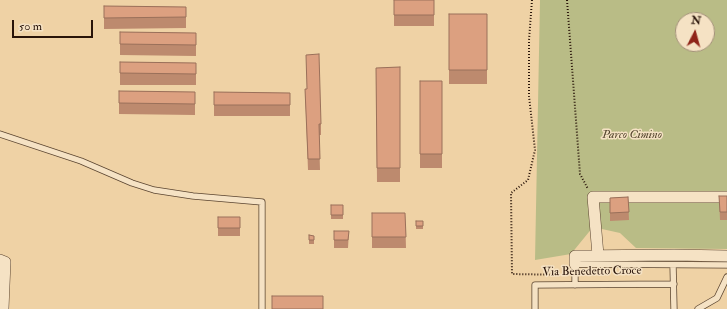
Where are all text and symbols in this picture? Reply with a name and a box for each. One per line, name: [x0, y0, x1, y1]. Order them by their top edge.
scale bar: [14, 12, 95, 38]
north arrow: [675, 12, 715, 52]
text: N: [691, 14, 702, 28]
text: 50 m: [19, 19, 42, 34]
park label: Parco Cimino: [602, 128, 662, 142]
street label: Via Benedetto Croce: [542, 264, 642, 280]

